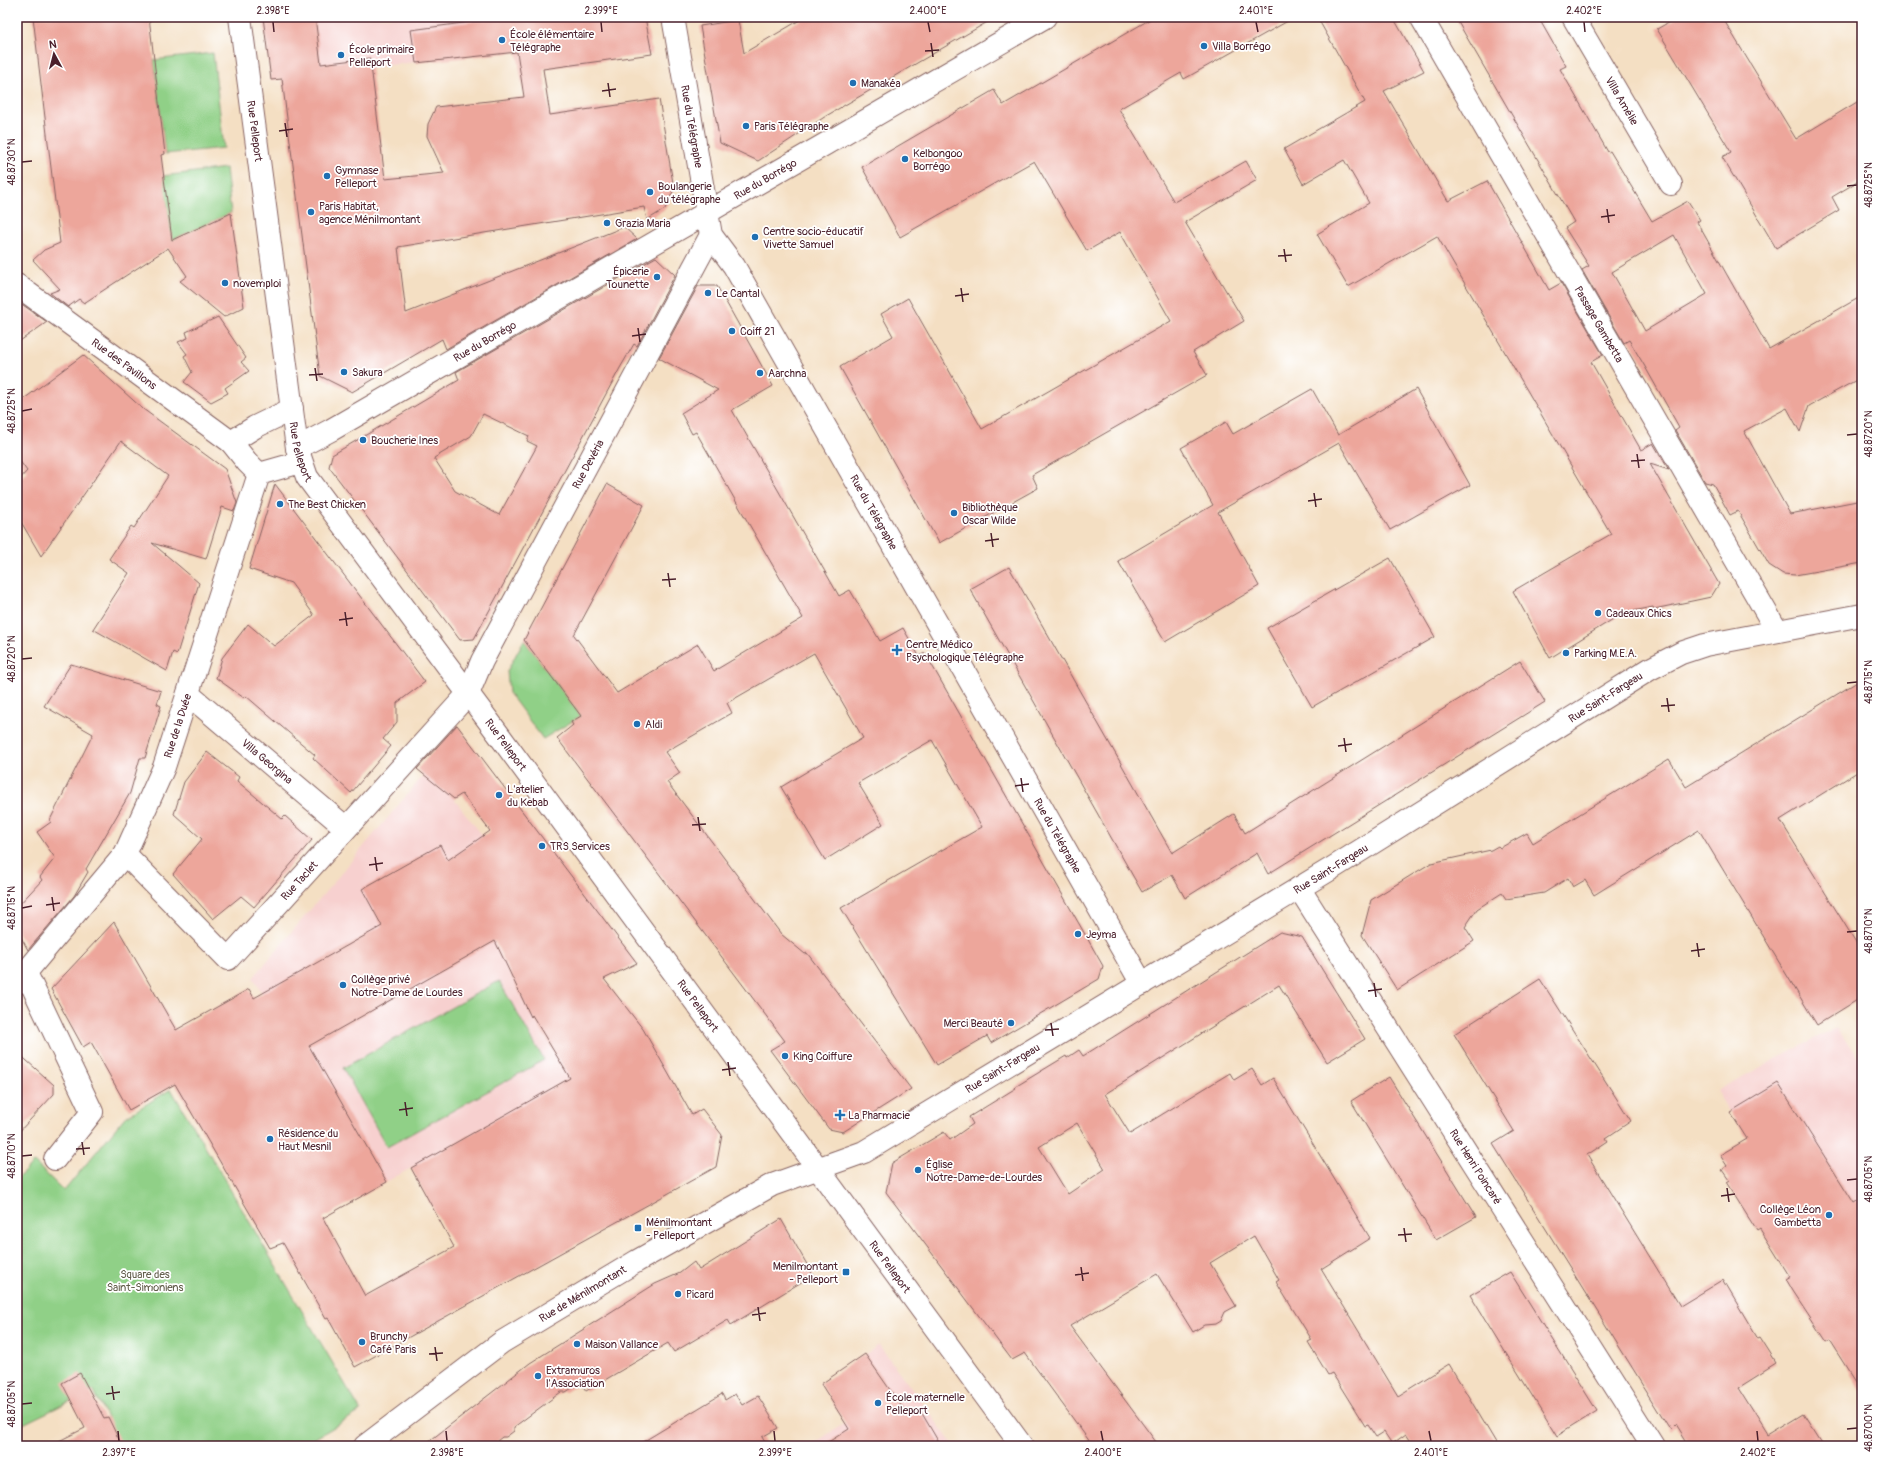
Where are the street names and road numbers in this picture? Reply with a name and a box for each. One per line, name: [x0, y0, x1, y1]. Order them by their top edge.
street label: Villa Amélie: [1602, 74, 1641, 128]
street label: Rue du Télégraphe: [678, 84, 705, 169]
street label: Rue Pelleport: [244, 100, 265, 163]
street label: Rue du Borrégo: [732, 156, 799, 203]
street label: Passage Gambetta: [1571, 284, 1626, 365]
street label: Rue du Borrégo: [451, 318, 519, 365]
street label: Rue des Pavillons: [89, 336, 159, 392]
street label: Rue Pelleport: [287, 421, 315, 485]
street label: Rue Devéria: [570, 438, 607, 491]
street label: Rue du Télégraphe: [847, 473, 900, 553]
street label: Rue Saint-Fargeau: [1566, 669, 1645, 725]
street label: Rue de la Duée: [161, 692, 195, 760]
street label: Rue Pelleport: [482, 716, 529, 774]
street label: Villa Georgina: [239, 736, 295, 787]
street label: Rue du Télégraphe: [1031, 796, 1084, 876]
street label: Rue Saint-Fargeau: [1291, 841, 1370, 897]
street label: Rue Taclet: [278, 858, 321, 903]
street label: Rue Pelleport: [674, 977, 721, 1035]
street label: Rue Saint-Fargeau: [963, 1041, 1042, 1096]
street label: Rue Henri Poincaré: [1447, 1127, 1504, 1207]
street label: Rue Pelleport: [866, 1238, 913, 1296]
street label: Rue de Ménilmontant: [537, 1263, 629, 1325]

